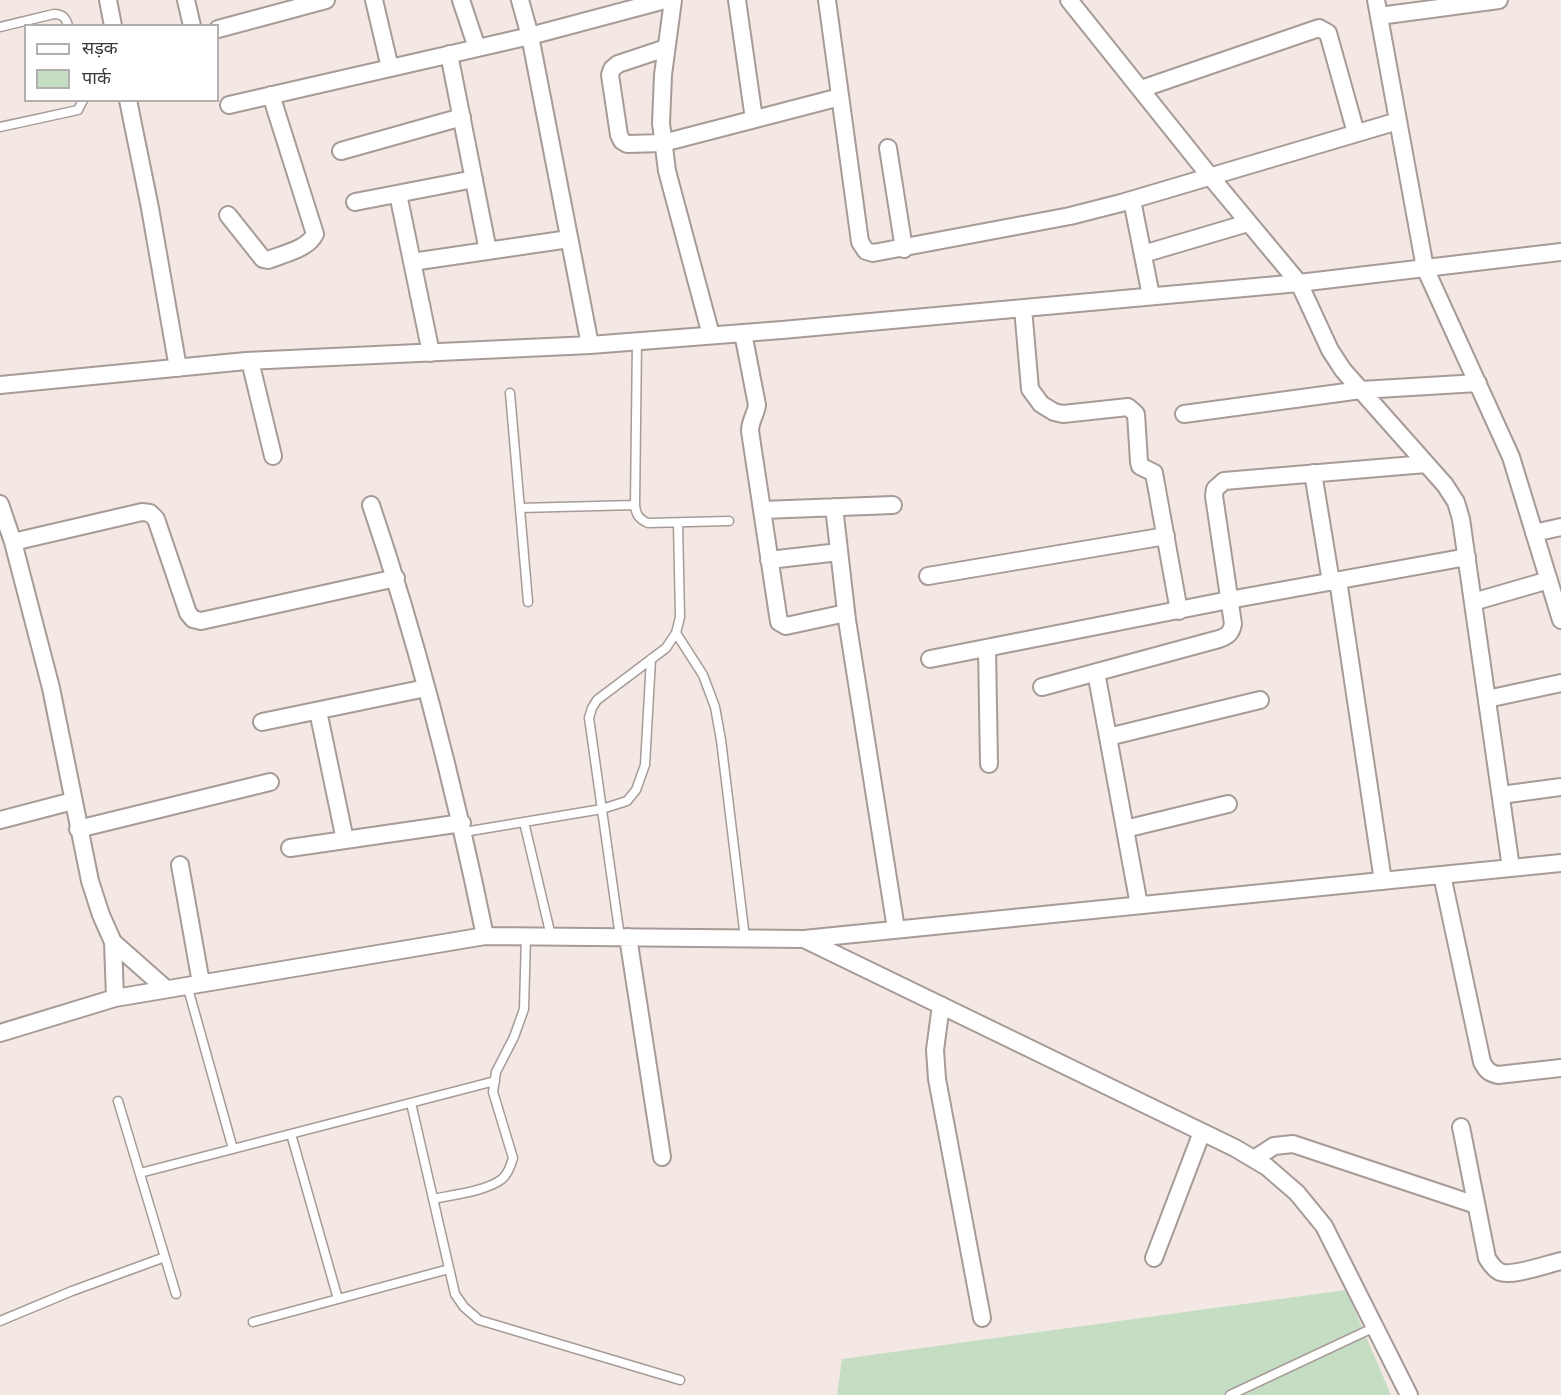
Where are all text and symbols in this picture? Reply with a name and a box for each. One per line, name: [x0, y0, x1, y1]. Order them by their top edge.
legend: [24, 24, 219, 102]
text: सड़क: [82, 37, 118, 58]
text: पार्क: [82, 67, 111, 88]

